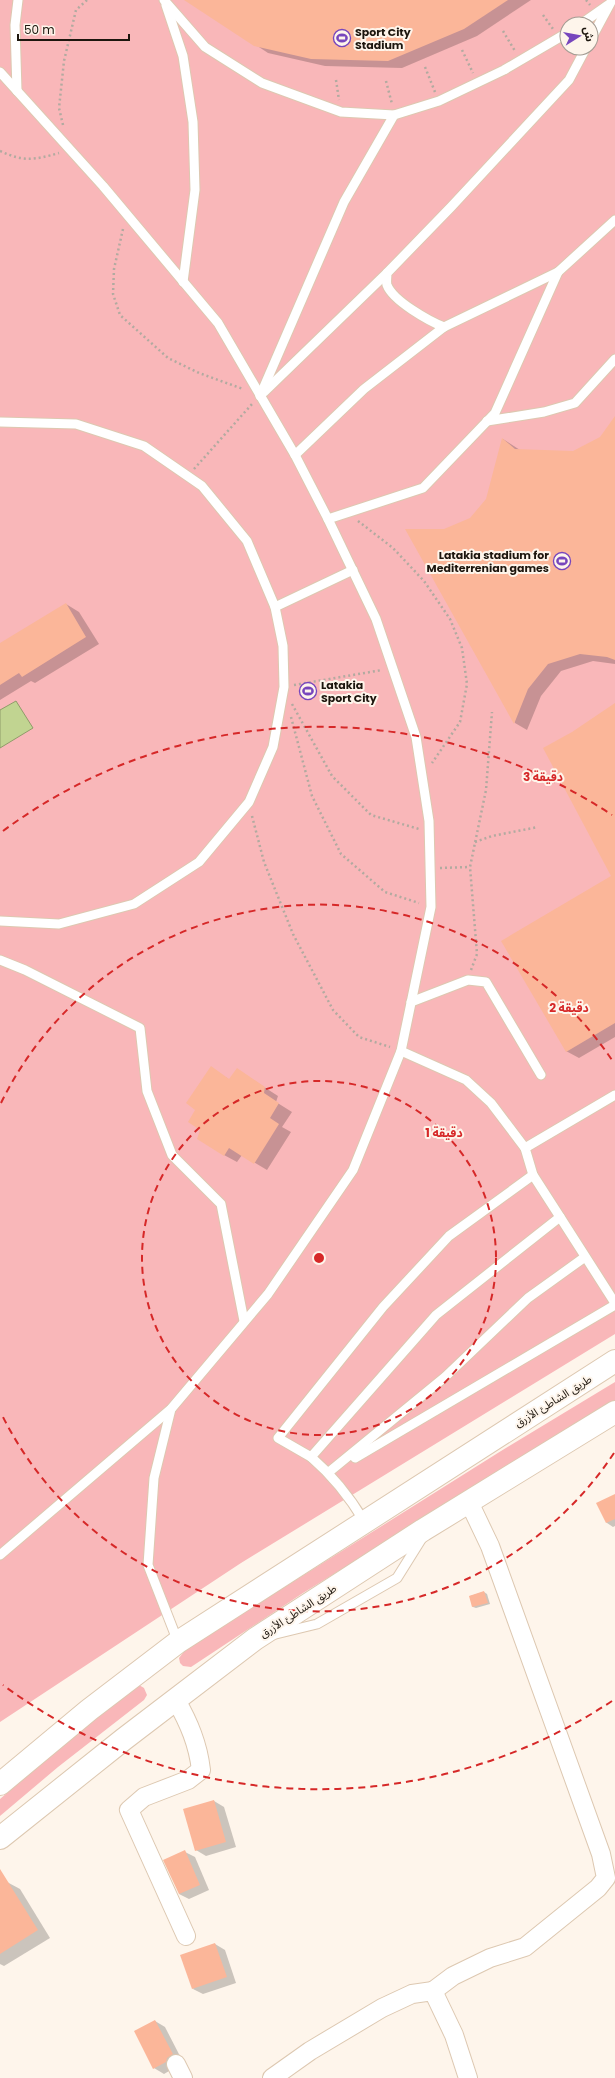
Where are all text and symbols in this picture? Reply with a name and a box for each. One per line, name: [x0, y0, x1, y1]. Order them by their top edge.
scale bar: [18, 16, 129, 42]
north arrow: [559, 16, 599, 56]
text: 50 m: [24, 21, 55, 38]
place label: Sport City Stadium: [355, 24, 411, 53]
text: ش: [580, 25, 598, 43]
sports icon: Sport City Stadium: [332, 28, 352, 48]
place label: Latakia stadium for Mediterrenian games: [427, 547, 549, 576]
sports icon: Latakia stadium for Mediterrenian games: [552, 551, 572, 571]
place label: Latakia Sport City: [321, 677, 377, 706]
sports icon: Latakia Sport City: [298, 681, 318, 701]
text: 3 دقيقة: [523, 768, 563, 785]
text: 2 دقيقة: [549, 999, 589, 1016]
text: 1 دقيقة: [425, 1124, 463, 1141]
centre of rings: [312, 1251, 326, 1265]
street label: طريق الشاطئ الأزرق: [511, 1371, 595, 1431]
street label: طريق الشاطئ الأزرق: [257, 1580, 339, 1642]

